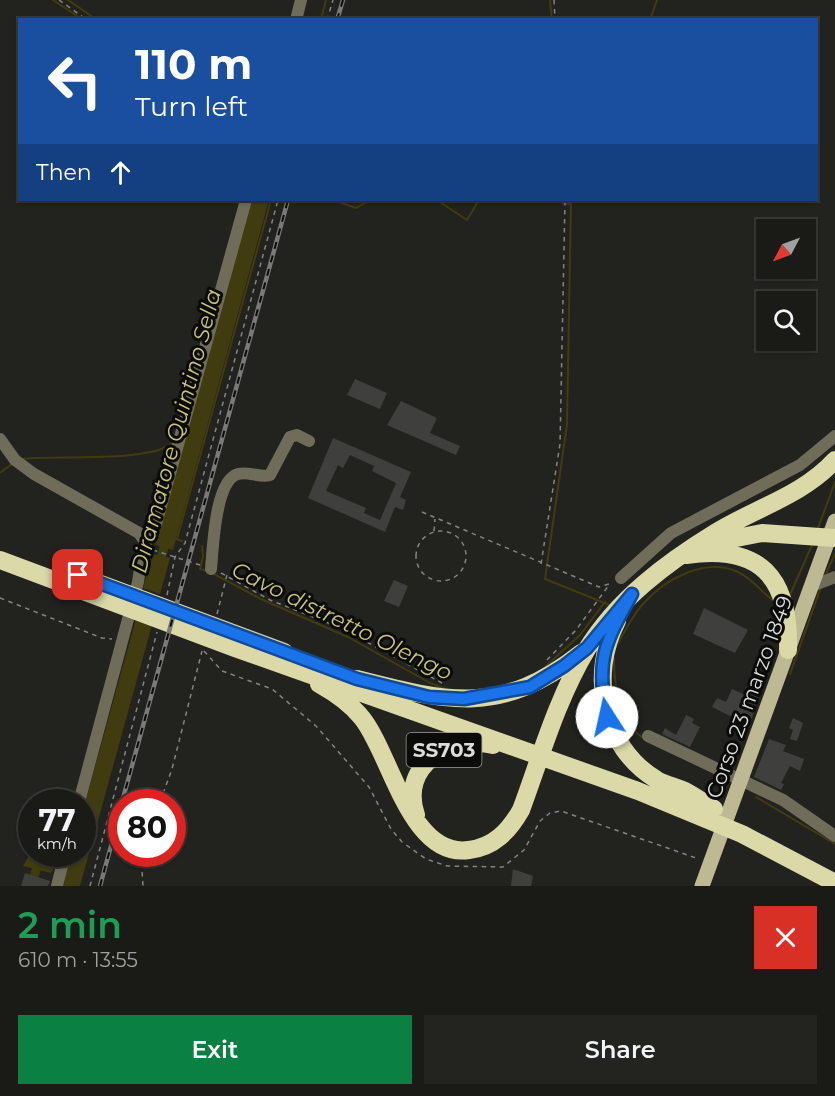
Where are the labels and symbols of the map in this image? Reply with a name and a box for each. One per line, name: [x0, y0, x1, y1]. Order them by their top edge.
north arrow: [756, 219, 816, 279]
water label: Diramatore Quintino Sella: [125, 286, 227, 576]
pin: [52, 549, 103, 600]
water label: Cavo distretto Olengo: [227, 556, 457, 686]
street label: Corso 23 marzo 1849: [701, 592, 797, 802]
position arrow: [575, 685, 639, 749]
road number: SS703: [406, 733, 482, 767]
speed limit sign: 80: [108, 789, 186, 867]

